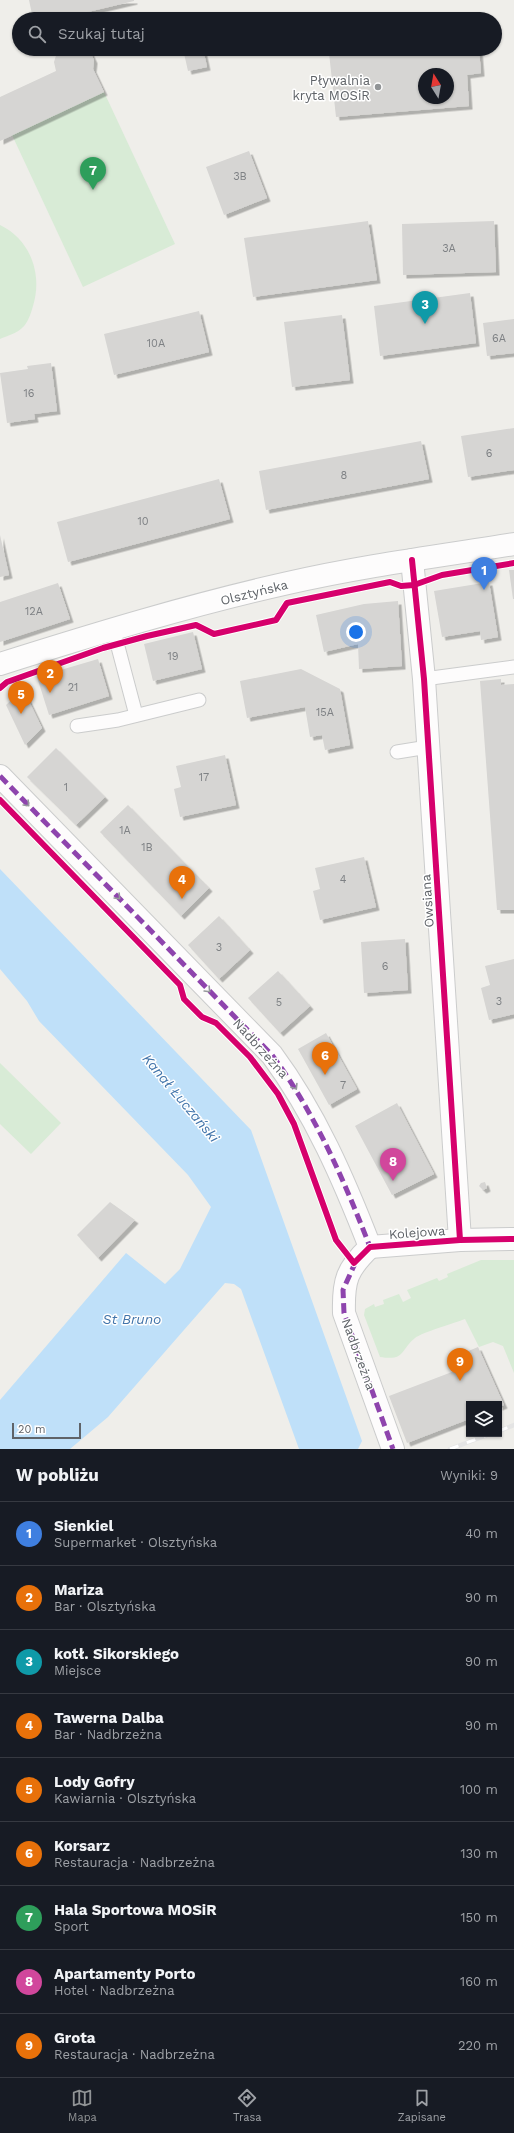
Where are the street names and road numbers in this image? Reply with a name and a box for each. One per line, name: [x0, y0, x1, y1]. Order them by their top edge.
street label: Olsztyńska: [219, 577, 290, 608]
street label: Owsiana: [418, 873, 437, 928]
street label: Nadbrzeżna: [230, 1015, 292, 1082]
street label: Kolejowa: [388, 1223, 446, 1242]
street label: Nadbrzeżna: [339, 1316, 379, 1393]

